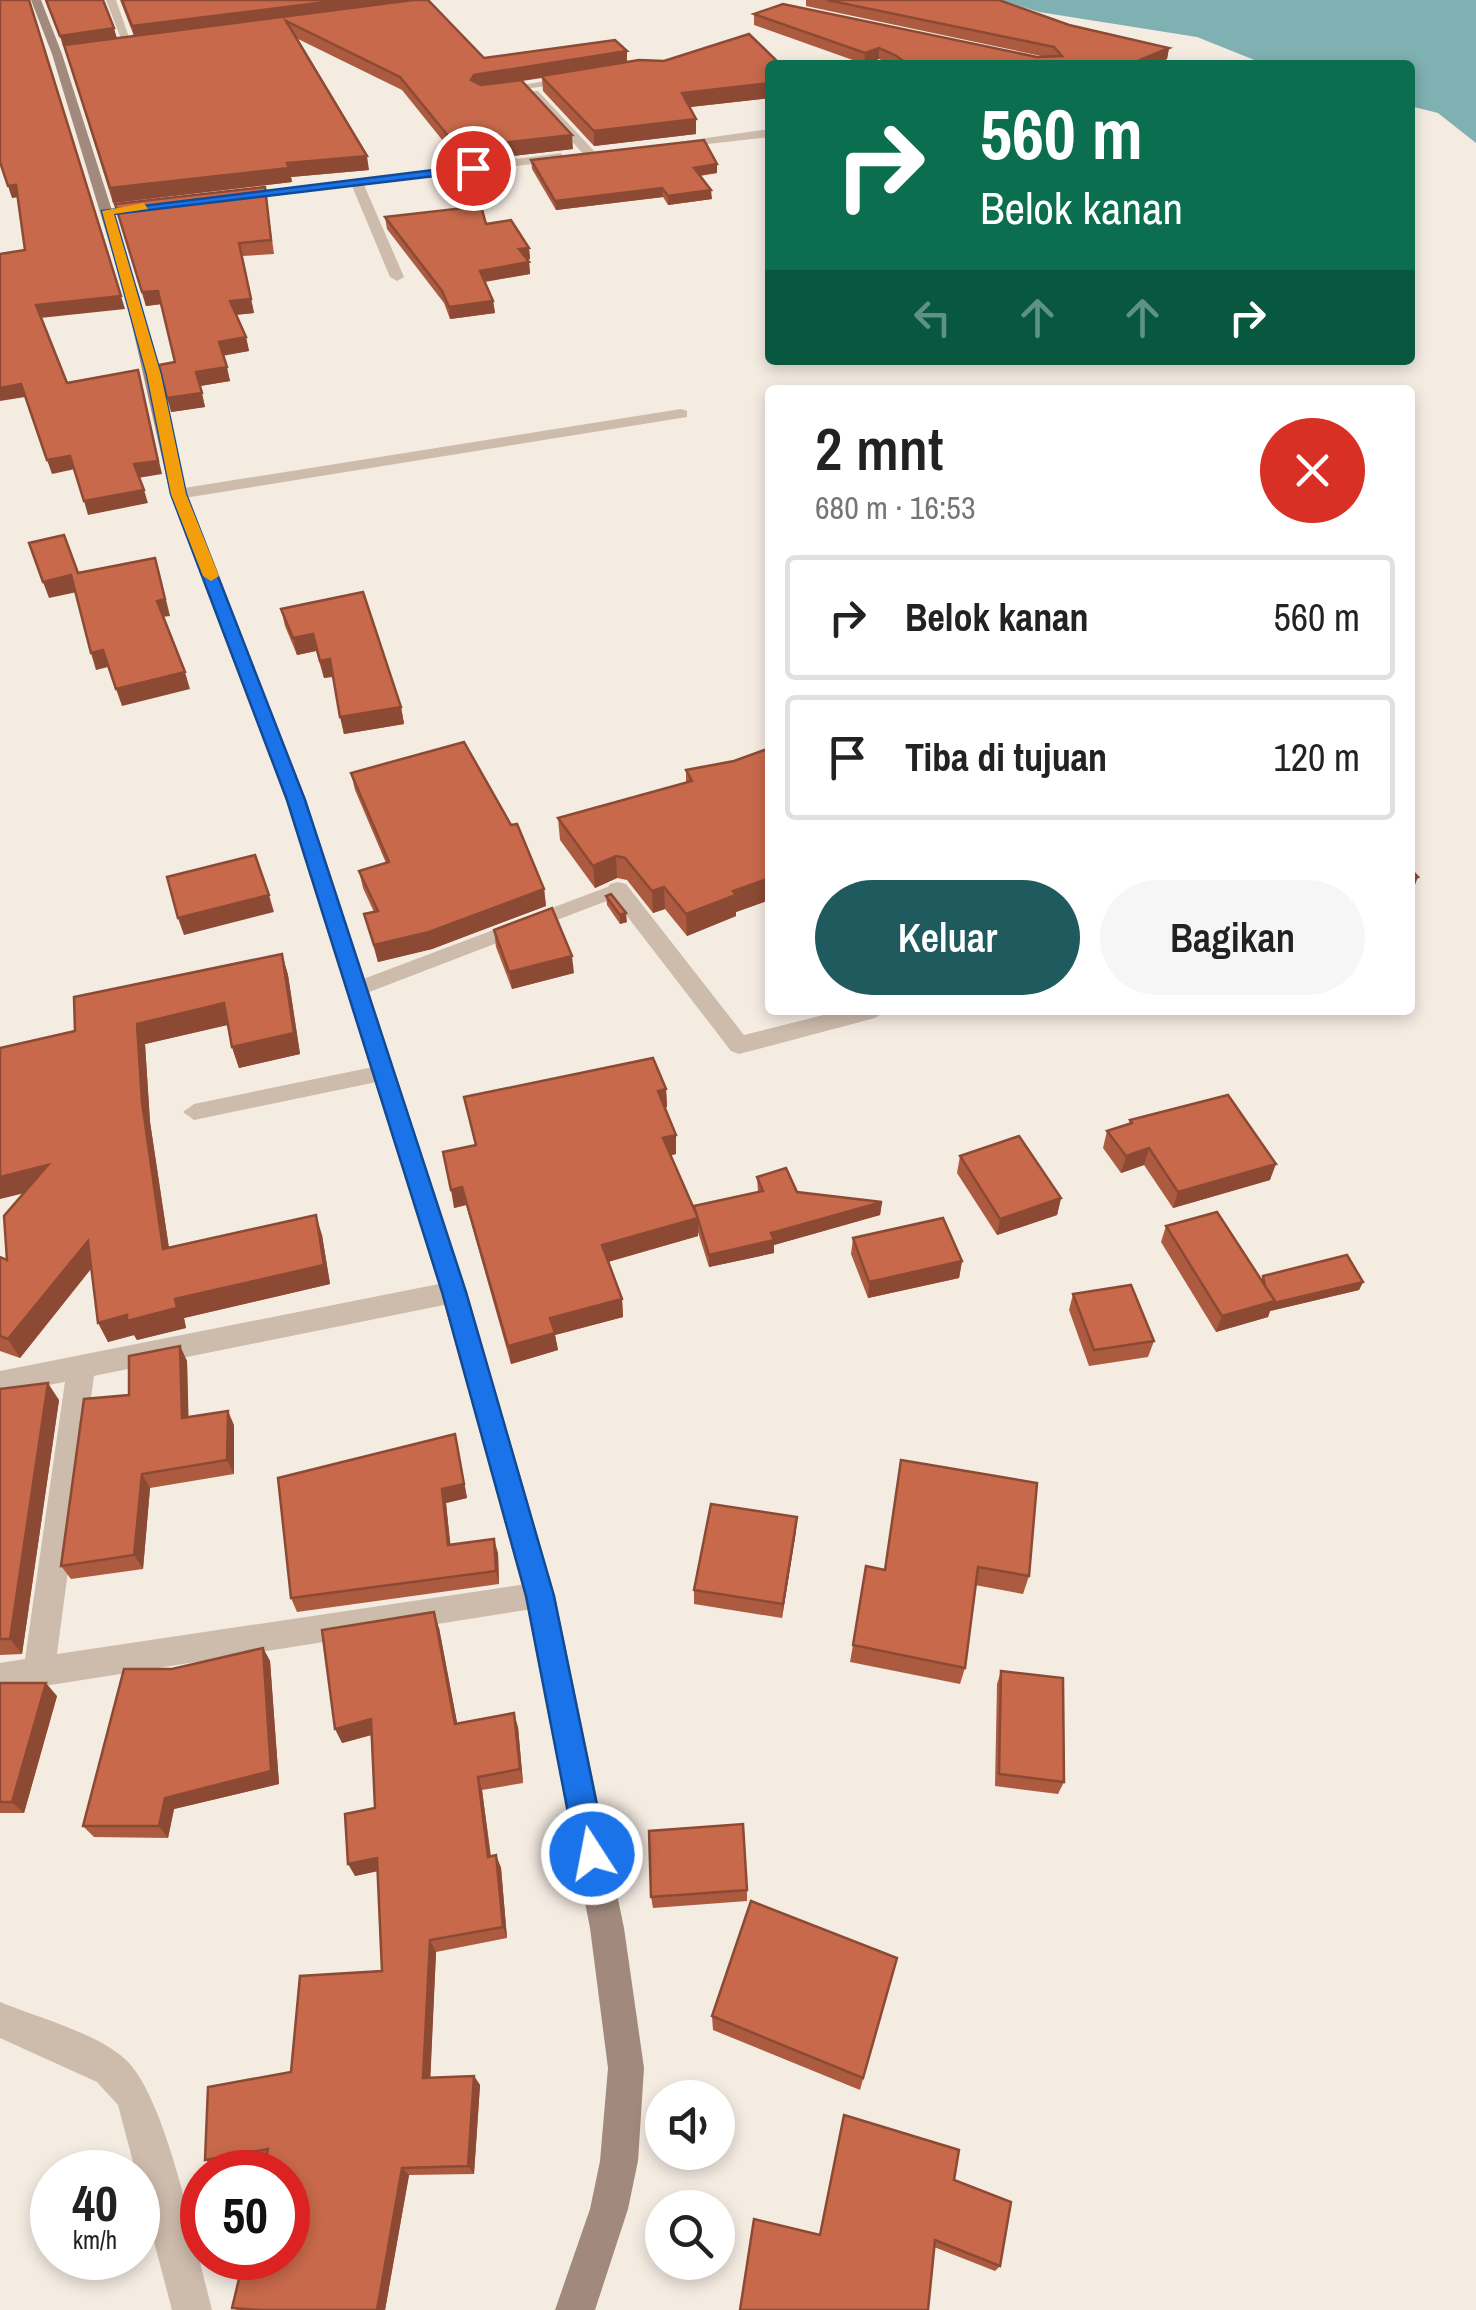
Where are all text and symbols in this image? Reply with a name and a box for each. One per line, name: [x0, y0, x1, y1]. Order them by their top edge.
text: 560 m: [980, 87, 1143, 181]
icon: right: [815, 100, 945, 230]
pin: [431, 126, 516, 211]
icon: arrive: [446, 141, 501, 196]
text: Belok kanan: [980, 177, 1183, 238]
icon: left: [905, 290, 960, 345]
icon: ahead: [1010, 290, 1065, 345]
icon: ahead: [1115, 290, 1170, 345]
icon: right: [1220, 290, 1275, 345]
text: 2 mnt: [815, 408, 943, 489]
button: close: [1260, 418, 1365, 523]
text: 680 m · 16:53: [815, 486, 975, 529]
icon: right: [820, 590, 875, 645]
text: Belok kanan: [905, 592, 1089, 643]
text: 560 m: [1273, 592, 1360, 643]
icon: arrive: [820, 730, 875, 785]
text: Tiba di tujuan: [905, 732, 1107, 783]
text: 120 m: [1273, 732, 1360, 783]
button: Keluar: [815, 880, 1080, 995]
button: Bagikan: [1100, 880, 1365, 995]
position arrow: [540, 1802, 644, 1906]
map controls: [645, 2080, 735, 2280]
button: sound: [645, 2080, 735, 2170]
speed limit sign: 50: [180, 2150, 310, 2280]
text: 40: [72, 2169, 118, 2237]
button: search: [645, 2190, 735, 2280]
text: km/h: [73, 2223, 117, 2257]

